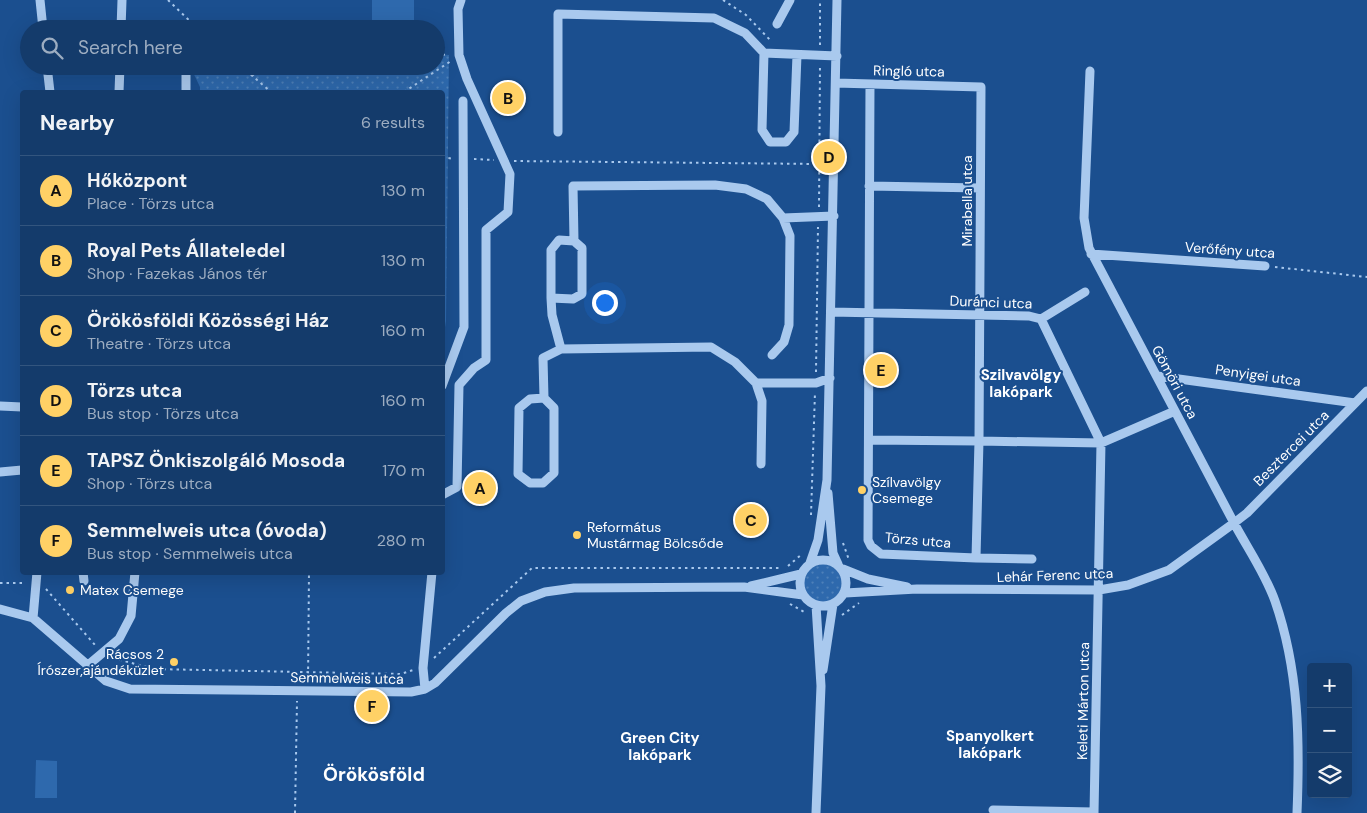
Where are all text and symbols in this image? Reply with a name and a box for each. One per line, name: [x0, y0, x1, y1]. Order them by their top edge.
search box: [20, 20, 445, 75]
icon: search: [38, 34, 66, 62]
text: Search here: [78, 35, 183, 60]
street label: Ringló utca: [873, 61, 945, 81]
pin: B: [492, 79, 524, 117]
text: Nearby: [40, 109, 114, 137]
text: 6 results: [361, 112, 425, 133]
pin: D: [813, 138, 845, 176]
street label: Mirabella utca: [958, 155, 976, 247]
text: Hőközpont: [87, 168, 187, 193]
text: A: [50, 180, 62, 201]
text: 130 m: [381, 180, 425, 201]
text: Place · Törzs utca: [87, 193, 214, 214]
text: Royal Pets Állateledel: [87, 238, 285, 263]
street label: Verőfény utca: [1184, 238, 1276, 262]
text: B: [51, 250, 61, 271]
text: 130 m: [381, 250, 425, 271]
text: Shop · Fazekas János tér: [87, 263, 268, 284]
your location: [592, 290, 618, 316]
street label: Duránci utca: [949, 292, 1033, 312]
text: Örökösföldi Közösségi Ház: [87, 308, 329, 333]
text: C: [50, 320, 62, 341]
text: 160 m: [381, 320, 425, 341]
text: Theatre · Törzs utca: [87, 333, 231, 354]
street label: Gömöri utca: [1148, 342, 1202, 422]
pin: E: [865, 351, 897, 389]
street label: Penyigei utca: [1214, 360, 1302, 390]
district label: Szilvavölgy lakópark: [981, 365, 1061, 402]
text: Törzs utca: [87, 378, 182, 403]
text: D: [50, 390, 62, 411]
text: 160 m: [381, 390, 425, 411]
text: Bus stop · Törzs utca: [87, 403, 239, 424]
street label: Besztercei utca: [1249, 406, 1333, 490]
text: TAPSZ Önkiszolgáló Mosoda: [87, 448, 345, 473]
text: E: [51, 460, 61, 481]
text: 170 m: [382, 460, 425, 481]
pin: A: [464, 469, 496, 507]
text: Shop · Törzs utca: [87, 473, 212, 494]
place label: Szílvavölgy Csemege: [872, 473, 941, 507]
marker: Szílvavölgy Csemege: [856, 484, 868, 496]
pin: C: [735, 501, 767, 539]
text: Semmelweis utca (óvoda): [87, 518, 327, 543]
place label: Református Mustármag Bölcsőde: [587, 518, 723, 552]
street label: Törzs utca: [884, 528, 952, 552]
marker: Református Mustármag Bölcsőde: [571, 529, 583, 541]
text: F: [52, 530, 60, 551]
text: 280 m: [377, 530, 425, 551]
text: Bus stop · Semmelweis utca: [87, 543, 293, 564]
street label: Lehár Ferenc utca: [997, 564, 1113, 586]
place label: Matex Csemege: [80, 581, 184, 599]
marker: Matex Csemege: [64, 584, 76, 596]
street label: Keleti Márton utca: [1073, 642, 1093, 760]
place label: Rácsos 2 Írószer,ajándéküzlet: [38, 645, 164, 679]
marker: Rácsos 2 Írószer,ajándéküzlet: [168, 656, 180, 668]
map controls: [1307, 663, 1352, 798]
button: +: [1307, 663, 1352, 708]
street label: Semmelweis utca: [290, 668, 404, 688]
pin: F: [356, 687, 388, 725]
button: −: [1307, 708, 1352, 753]
district label: Spanyolkert lakópark: [946, 726, 1034, 763]
district label: Green City lakópark: [620, 728, 700, 765]
button: layers: [1307, 753, 1352, 798]
district label: Örökösföld: [323, 762, 425, 787]

